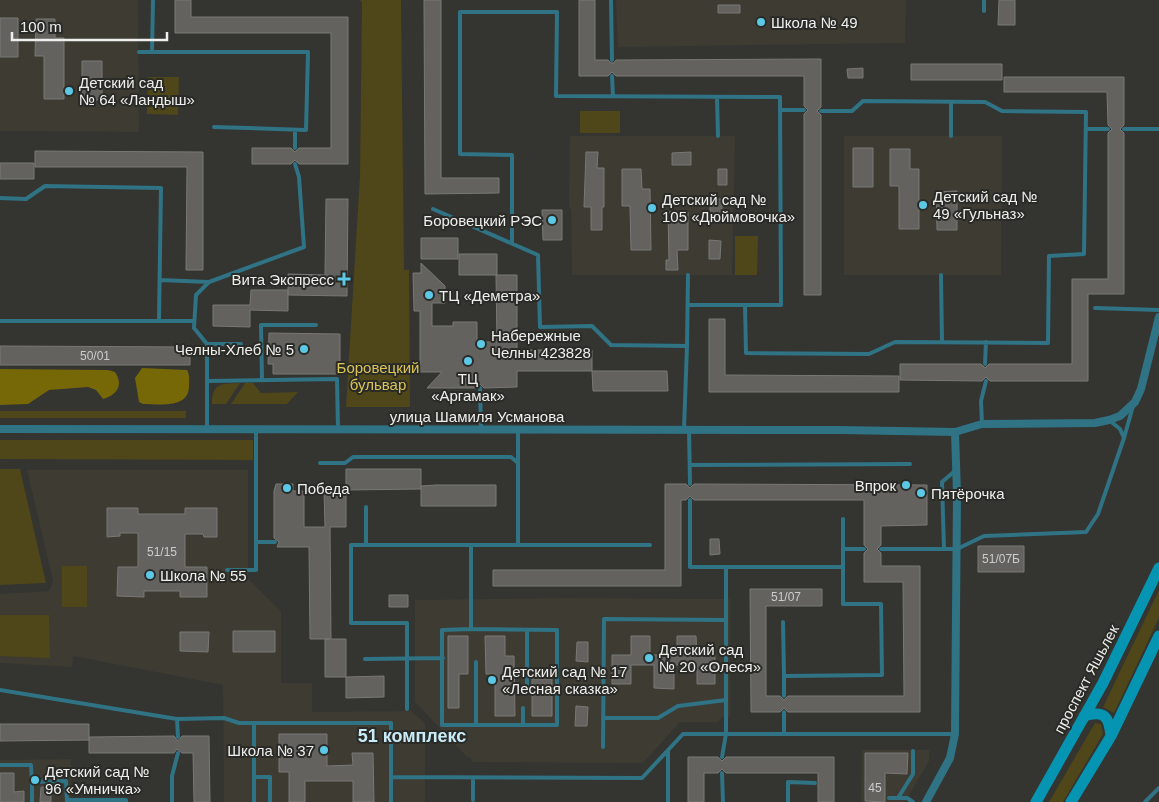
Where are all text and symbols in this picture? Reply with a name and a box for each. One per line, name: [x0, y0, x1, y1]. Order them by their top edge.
scale bar: [12, 10, 168, 42]
place label: Школа № 49: [771, 14, 858, 31]
marker: Школа № 49: [755, 16, 767, 28]
text: 100 m: [20, 18, 62, 35]
place label: Детский сад № 64 «Ландыш»: [79, 74, 195, 108]
marker: Детский сад № 64 «Ландыш»: [63, 85, 75, 97]
place label: Детский сад № 49 «Гульназ»: [933, 188, 1038, 222]
place label: Детский сад № 105 «Дюймовочка»: [662, 191, 795, 225]
marker: Детский сад № 49 «Гульназ»: [917, 199, 929, 211]
marker: Детский сад № 105 «Дюймовочка»: [646, 202, 658, 214]
place label: Боровецкий РЭС: [423, 212, 542, 229]
marker: Боровецкий РЭС: [546, 214, 558, 226]
place label: Вита Экспресс: [232, 271, 334, 288]
marker: Вита Экспресс: [338, 273, 350, 285]
place label: ТЦ «Деметра»: [439, 287, 540, 304]
marker: ТЦ «Деметра»: [423, 289, 435, 301]
place label: Набережные Челны 423828: [491, 327, 591, 361]
marker: Набережные Челны 423828: [475, 338, 487, 350]
place label: Челны-Хлеб № 5: [175, 341, 294, 358]
marker: Челны-Хлеб № 5: [298, 343, 310, 355]
house number: 50/01: [80, 349, 110, 363]
marker: ТЦ «Аргамак»: [462, 355, 474, 367]
park label: Боровецкий бульвар: [337, 359, 419, 393]
place label: ТЦ «Аргамак»: [431, 370, 505, 404]
street label: улица Шамиля Усманова: [390, 408, 565, 425]
place label: Впрок: [855, 477, 896, 494]
marker: Впрок: [900, 479, 912, 491]
place label: Победа: [297, 480, 350, 497]
marker: Победа: [281, 482, 293, 494]
place label: Пятёрочка: [931, 485, 1005, 502]
marker: Пятёрочка: [915, 487, 927, 499]
house number: 51/15: [147, 545, 177, 559]
house number: 51/07Б: [982, 552, 1020, 566]
place label: Школа № 55: [160, 567, 247, 584]
marker: Школа № 55: [144, 569, 156, 581]
house number: 51/07: [771, 590, 801, 604]
street label: проспект Яшьлек: [1050, 621, 1122, 736]
place label: Детский сад № 20 «Олеся»: [659, 641, 761, 675]
marker: Детский сад № 20 «Олеся»: [643, 652, 655, 664]
place label: Детский сад № 17 «Лесная сказка»: [502, 663, 627, 697]
marker: Детский сад № 17 «Лесная сказка»: [486, 674, 498, 686]
district label: 51 комплекс: [358, 726, 466, 746]
place label: Школа № 37: [227, 742, 314, 759]
marker: Школа № 37: [318, 744, 330, 756]
place label: Детский сад № 96 «Умничка»: [45, 763, 150, 797]
marker: Детский сад № 96 «Умничка»: [29, 774, 41, 786]
house number: 45: [868, 781, 882, 795]

